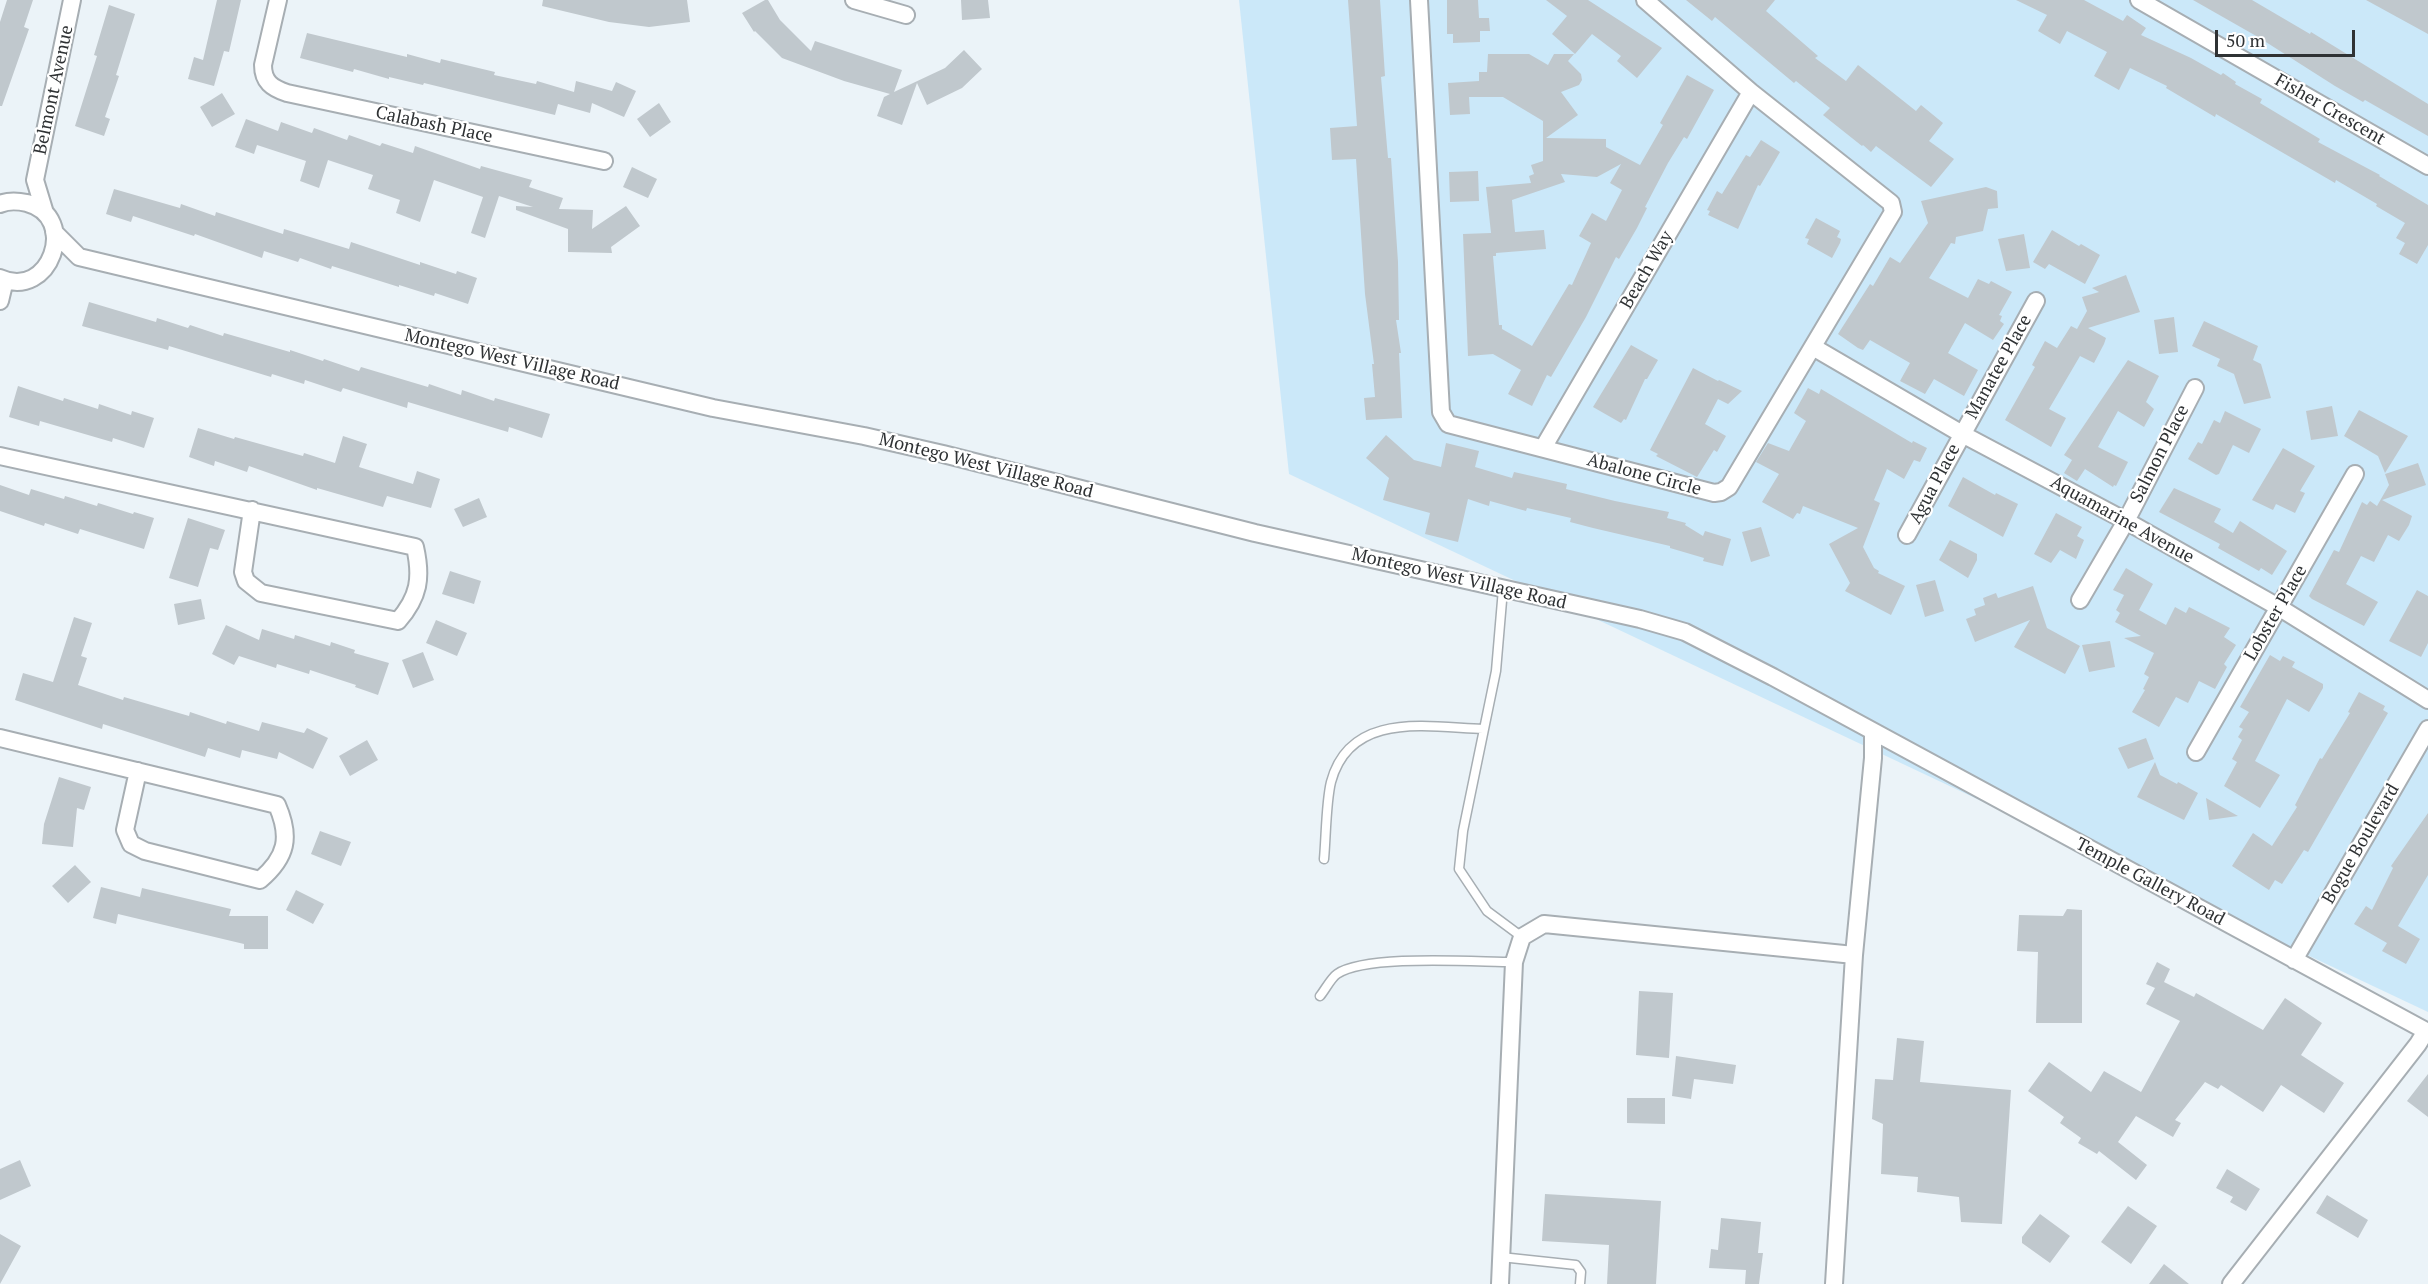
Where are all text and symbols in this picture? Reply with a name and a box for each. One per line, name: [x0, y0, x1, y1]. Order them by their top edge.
scale bar: [2218, 18, 2358, 56]
street label: Belmont Avenue: [30, 23, 78, 157]
text: 50 m: [2226, 28, 2265, 52]
street label: Fisher Crescent: [2271, 70, 2389, 150]
street label: Calabash Place: [373, 102, 495, 148]
street label: Beach Way: [1616, 227, 1678, 313]
street label: Manatee Place: [1961, 311, 2037, 423]
street label: Montego West Village Road: [402, 325, 622, 395]
street label: Salmon Place: [2126, 401, 2194, 507]
street label: Montego West Village Road: [877, 429, 1095, 503]
street label: Agua Place: [1905, 440, 1965, 528]
street label: Abalone Circle: [1584, 449, 1704, 501]
street label: Aquamarine Avenue: [2046, 472, 2198, 568]
street label: Montego West Village Road: [1349, 544, 1569, 614]
street label: Lobster Place: [2240, 561, 2312, 665]
street label: Bogue Boulevard: [2318, 780, 2404, 908]
street label: Temple Gallery Road: [2072, 834, 2228, 930]

